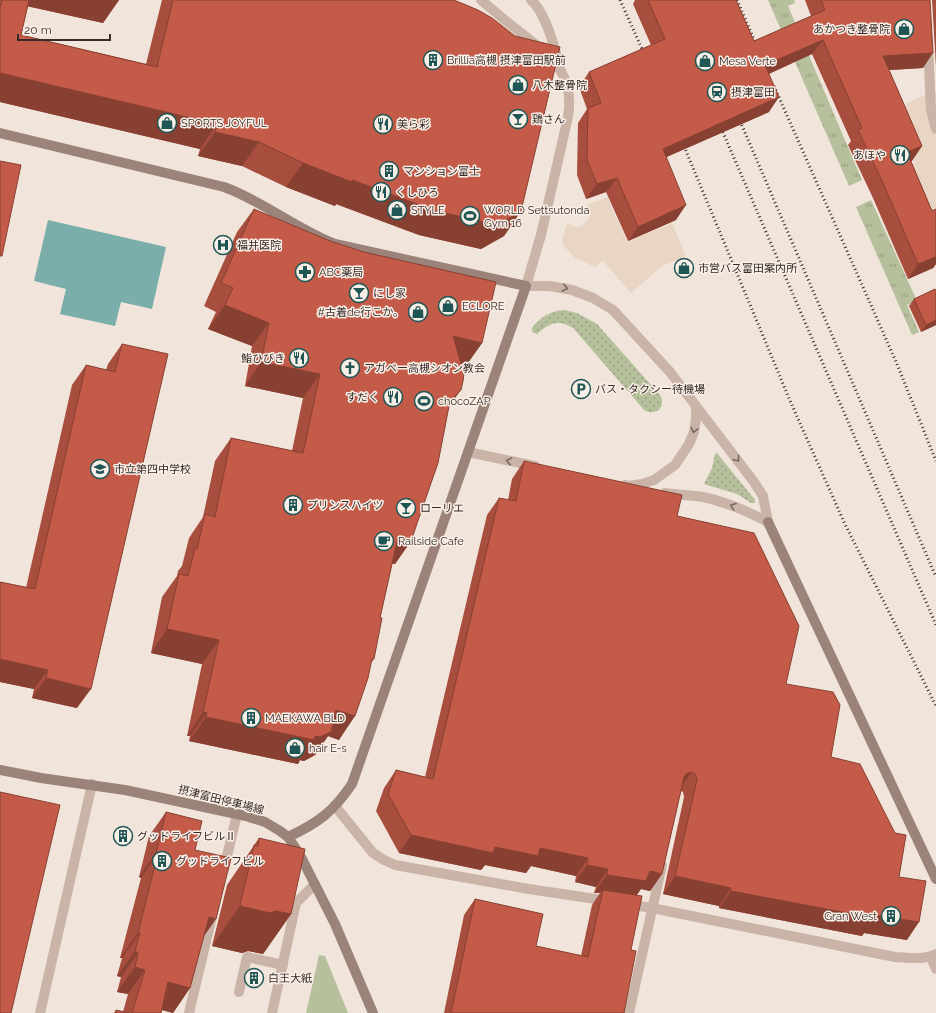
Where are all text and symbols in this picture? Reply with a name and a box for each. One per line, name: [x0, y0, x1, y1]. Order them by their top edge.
scale bar: [18, 16, 110, 42]
shop icon: あかつき整骨院: [893, 18, 915, 40]
text: 20 m: [24, 23, 52, 37]
place label: あかつき整骨院: [813, 23, 890, 36]
building icon: Brillia高槻 摂津富田駅前: [422, 49, 444, 71]
shop icon: Mesa Verte: [694, 50, 716, 72]
place label: Brillia高槻 摂津富田駅前: [447, 54, 566, 67]
place label: Mesa Verte: [719, 55, 776, 68]
shop icon: 八木整骨院: [507, 74, 529, 96]
place label: 八木整骨院: [532, 79, 587, 92]
station icon: 摂津富田: [706, 81, 728, 103]
place label: 摂津富田: [731, 86, 775, 99]
bar icon: 鶏さん: [507, 108, 529, 130]
shop icon: SPORTS JOYFUL: [156, 112, 178, 134]
restaurant icon: 美ら彩: [372, 113, 394, 135]
place label: 鶏さん: [532, 113, 565, 126]
place label: SPORTS JOYFUL: [181, 117, 268, 130]
place label: 美ら彩: [397, 118, 430, 131]
restaurant icon: あほや: [889, 144, 911, 166]
place label: あほや: [853, 149, 886, 162]
building icon: マンション富士: [378, 160, 400, 182]
place label: マンション富士: [403, 165, 480, 178]
restaurant icon: くしひろ: [370, 181, 392, 203]
place label: くしひろ: [395, 186, 439, 199]
shop icon: STYLE: [386, 199, 408, 221]
place label: STYLE: [411, 204, 445, 217]
place label: WORLD Settsutonda Gym 16: [484, 204, 589, 230]
sports icon: WORLD Settsutonda Gym 16: [459, 205, 481, 227]
hospital icon: 福井医院: [212, 234, 234, 256]
place label: 福井医院: [237, 239, 281, 252]
shop icon: 市営バス富田案内所: [673, 257, 695, 279]
pharmacy icon: ABC薬局: [294, 261, 316, 283]
place label: 市営バス富田案内所: [698, 262, 798, 275]
place label: ABC薬局: [319, 266, 363, 279]
bar icon: にし家: [348, 282, 370, 304]
one-way arrow: [562, 284, 568, 292]
place label: にし家: [373, 287, 406, 300]
shop icon: ECLORE: [437, 295, 459, 317]
place label: ECLORE: [462, 300, 505, 313]
shop icon: #古着de行こか。: [407, 301, 429, 323]
place label: #古着de行こか。: [317, 306, 404, 319]
restaurant icon: 鮨ひびき: [288, 347, 310, 369]
place label: 鮨ひびき: [241, 352, 285, 365]
church icon: アガペー高槻シオン教会: [339, 357, 361, 379]
place label: アガペー高槻シオン教会: [364, 362, 485, 375]
parking icon: バス・タクシー待機場: [570, 378, 592, 400]
place label: バス・タクシー待機場: [595, 383, 705, 396]
restaurant icon: すだく: [382, 386, 404, 408]
sports icon: chocoZAP: [413, 390, 435, 412]
place label: すだく: [346, 391, 379, 404]
place label: chocoZAP: [438, 395, 491, 408]
one-way arrow: [690, 427, 698, 433]
one-way arrow: [732, 455, 739, 462]
one-way arrow: [506, 457, 513, 465]
school or university icon: 市立第四中学校: [89, 458, 111, 480]
place label: 市立第四中学校: [114, 463, 191, 476]
building icon: プリンスハイツ: [282, 494, 304, 516]
bar icon: ローリエ: [395, 497, 417, 519]
place label: プリンスハイツ: [307, 499, 384, 512]
place label: ローリエ: [420, 502, 464, 515]
one-way arrow: [729, 502, 736, 510]
cafe icon: Railside Cafe: [373, 530, 395, 552]
place label: Railside Cafe: [398, 535, 464, 548]
building icon: MAEKAWA BLD: [240, 707, 262, 729]
place label: MAEKAWA BLD: [265, 712, 345, 725]
shop icon: hair E-s: [284, 737, 306, 759]
place label: hair E-s: [309, 742, 347, 755]
street label: 摂津富田停車場線: [177, 783, 265, 817]
building icon: グッドライフビルⅡ: [112, 825, 134, 847]
place label: グッドライフビルⅡ: [137, 830, 236, 843]
building icon: グッドライフビル: [151, 850, 173, 872]
place label: グッドライフビル: [176, 855, 264, 868]
building icon: Gran West: [880, 905, 902, 927]
place label: Gran West: [824, 910, 877, 923]
building icon: 白王大紙: [243, 967, 265, 989]
place label: 白王大紙: [268, 972, 312, 985]

